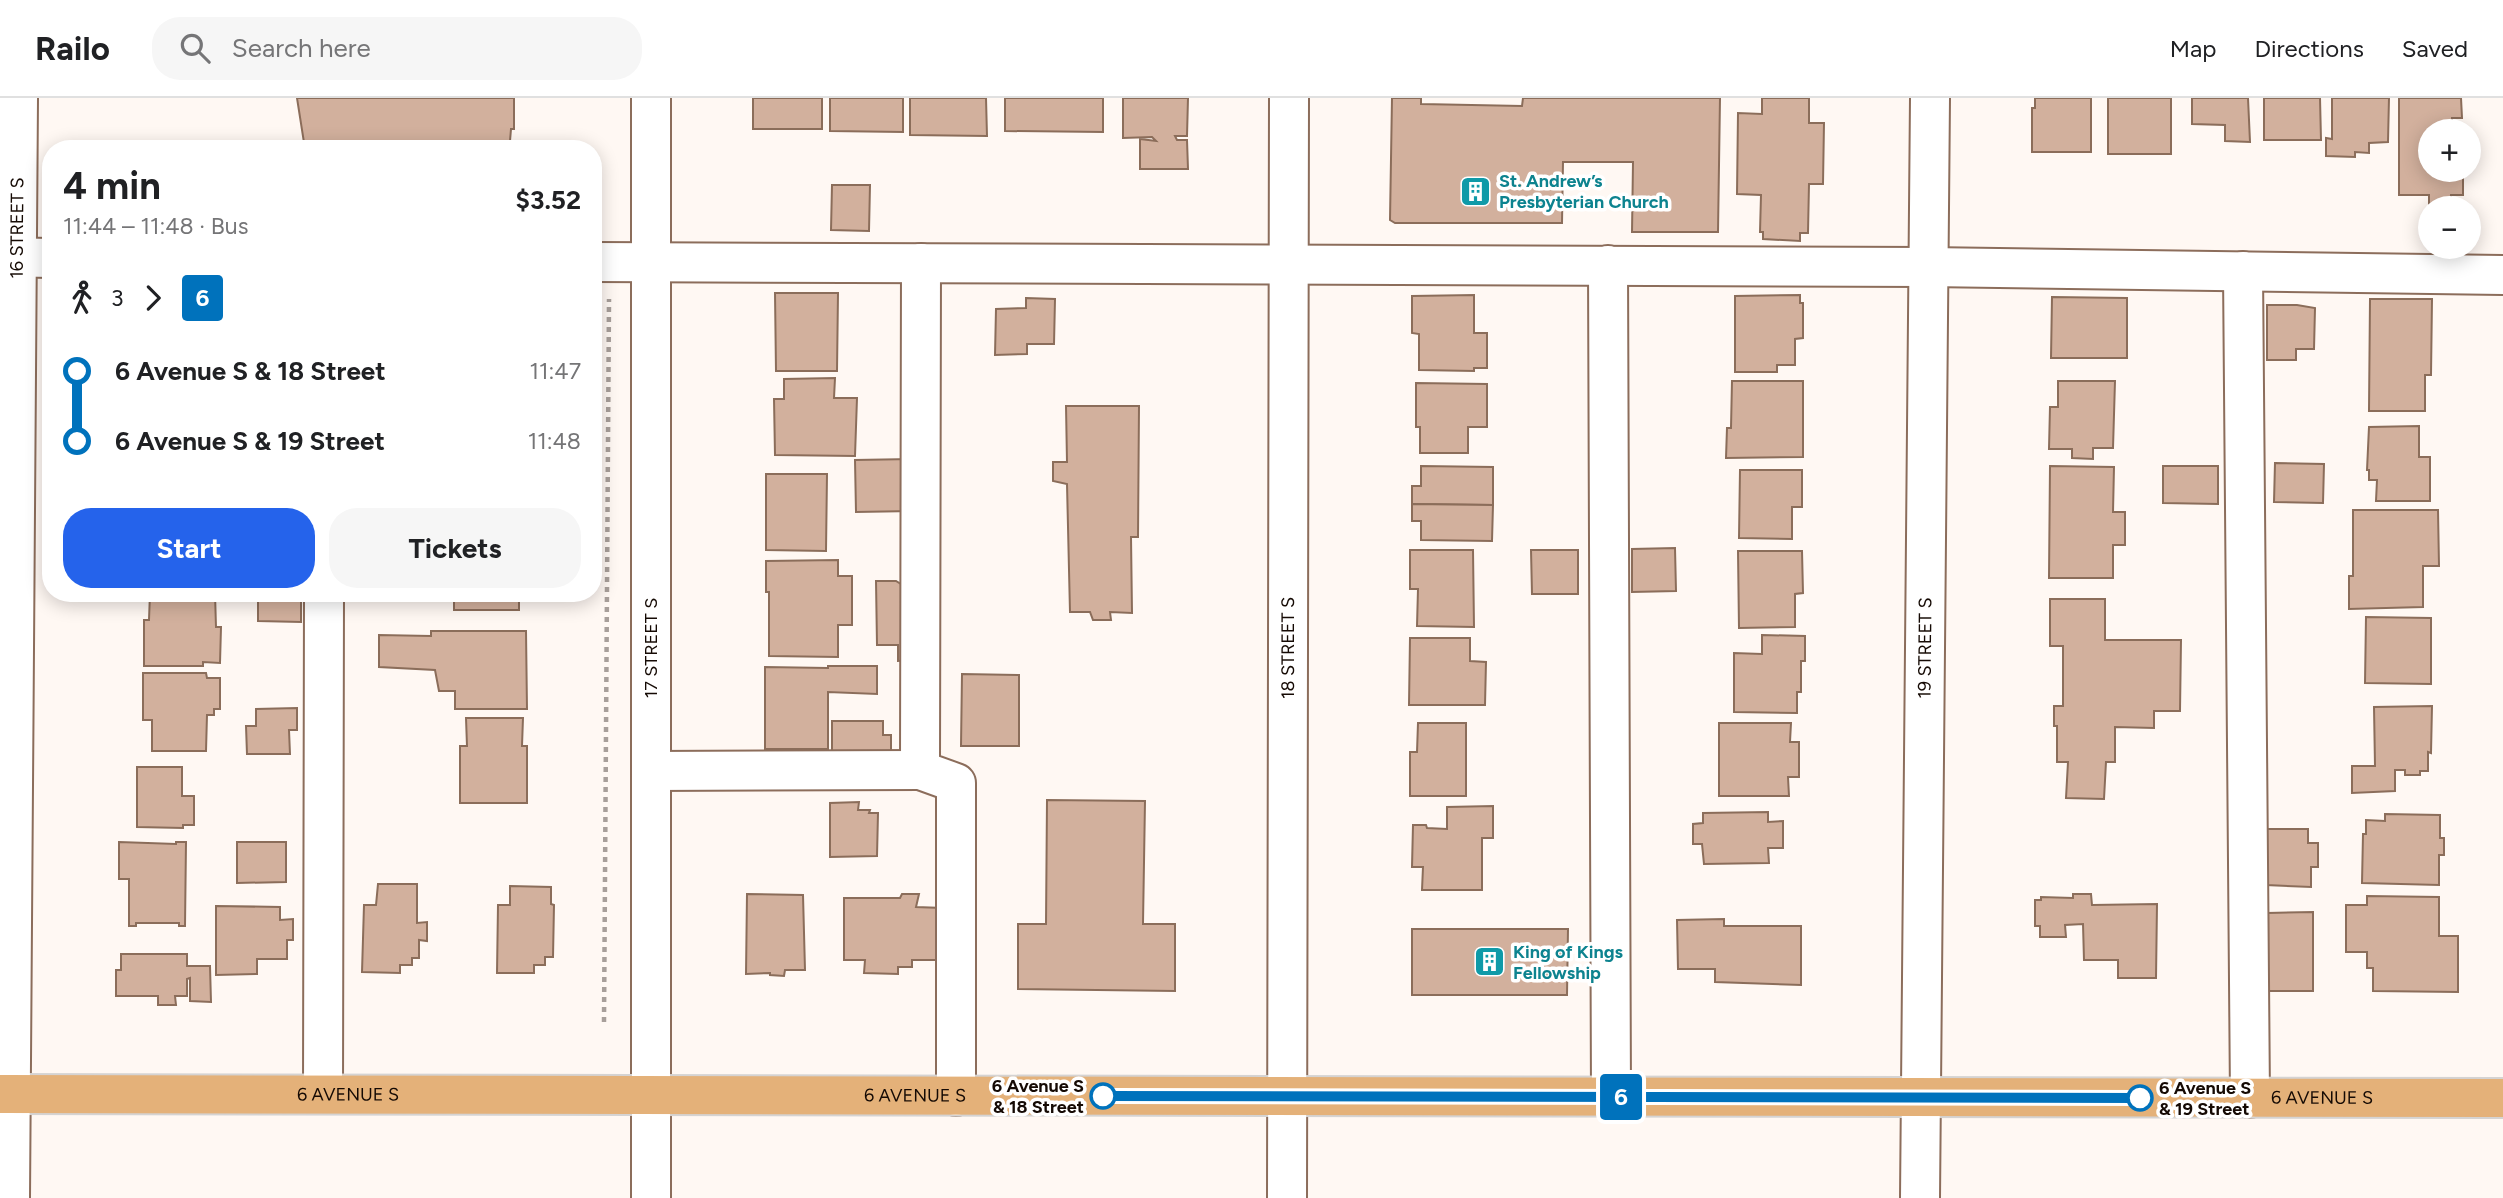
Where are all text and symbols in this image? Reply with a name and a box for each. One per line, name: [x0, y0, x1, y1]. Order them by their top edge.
search box: [152, 17, 642, 80]
text: Railo: [35, 29, 110, 68]
icon: search: [176, 29, 214, 67]
text: Search here: [232, 32, 371, 64]
text: Map: [2170, 34, 2216, 63]
text: Directions: [2254, 34, 2364, 63]
text: Saved: [2402, 34, 2468, 63]
map controls: [2418, 119, 2481, 259]
button: +: [2418, 119, 2481, 182]
text: 4 min: [63, 163, 161, 209]
place label: St. Andrew’s Presbyterian Church: [1499, 170, 1669, 213]
building icon: St. Andrew’s Presbyterian Church: [1459, 174, 1493, 208]
street label: 16 STREET S: [6, 177, 28, 279]
text: $3.52: [516, 184, 581, 216]
button: −: [2418, 196, 2481, 259]
text: 11:44 – 11:48 · Bus: [63, 212, 248, 240]
icon: walk: [63, 279, 101, 317]
icon: forward: [134, 279, 172, 317]
text: 6: [196, 283, 209, 312]
text: 3: [111, 284, 124, 312]
text: 6 Avenue S & 18 Street: [115, 355, 386, 387]
text: 11:47: [530, 357, 581, 385]
text: 6 Avenue S & 19 Street: [115, 425, 385, 457]
text: 11:48: [528, 427, 581, 455]
button: Start: [63, 508, 315, 588]
button: Tickets: [329, 508, 581, 588]
street label: 18 STREET S: [1277, 597, 1299, 699]
street label: 19 STREET S: [1914, 597, 1936, 699]
street label: 17 STREET S: [640, 598, 662, 698]
place label: King of Kings Fellowship: [1513, 941, 1624, 984]
building icon: King of Kings Fellowship: [1473, 945, 1507, 979]
line badge: 6: [1598, 1074, 1644, 1120]
place label: 6 Avenue S & 18 Street: [992, 1075, 1084, 1118]
place label: 6 Avenue S & 19 Street: [2159, 1077, 2251, 1120]
text: 6: [1614, 1082, 1628, 1111]
street label: 6 AVENUE S: [297, 1083, 399, 1106]
marker: 6 Avenue S & 18 Street: [1090, 1083, 1116, 1109]
street label: 6 AVENUE S: [864, 1084, 966, 1107]
marker: 6 Avenue S & 19 Street: [2127, 1085, 2153, 1111]
street label: 6 AVENUE S: [2271, 1087, 2373, 1109]

